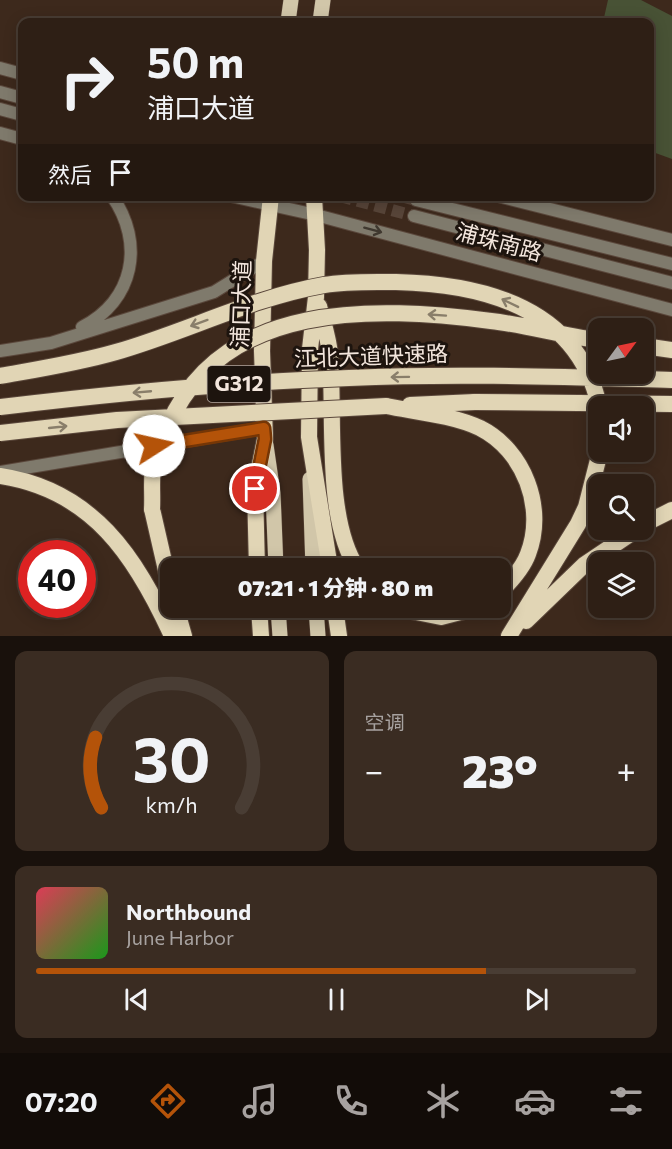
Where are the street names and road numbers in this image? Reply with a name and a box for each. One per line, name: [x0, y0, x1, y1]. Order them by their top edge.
street label: 浦珠南路: [453, 217, 545, 266]
street label: 浦口大道: [225, 260, 256, 348]
street label: 江北大道快速路: [294, 339, 448, 372]
road number: G312: [208, 366, 270, 402]

